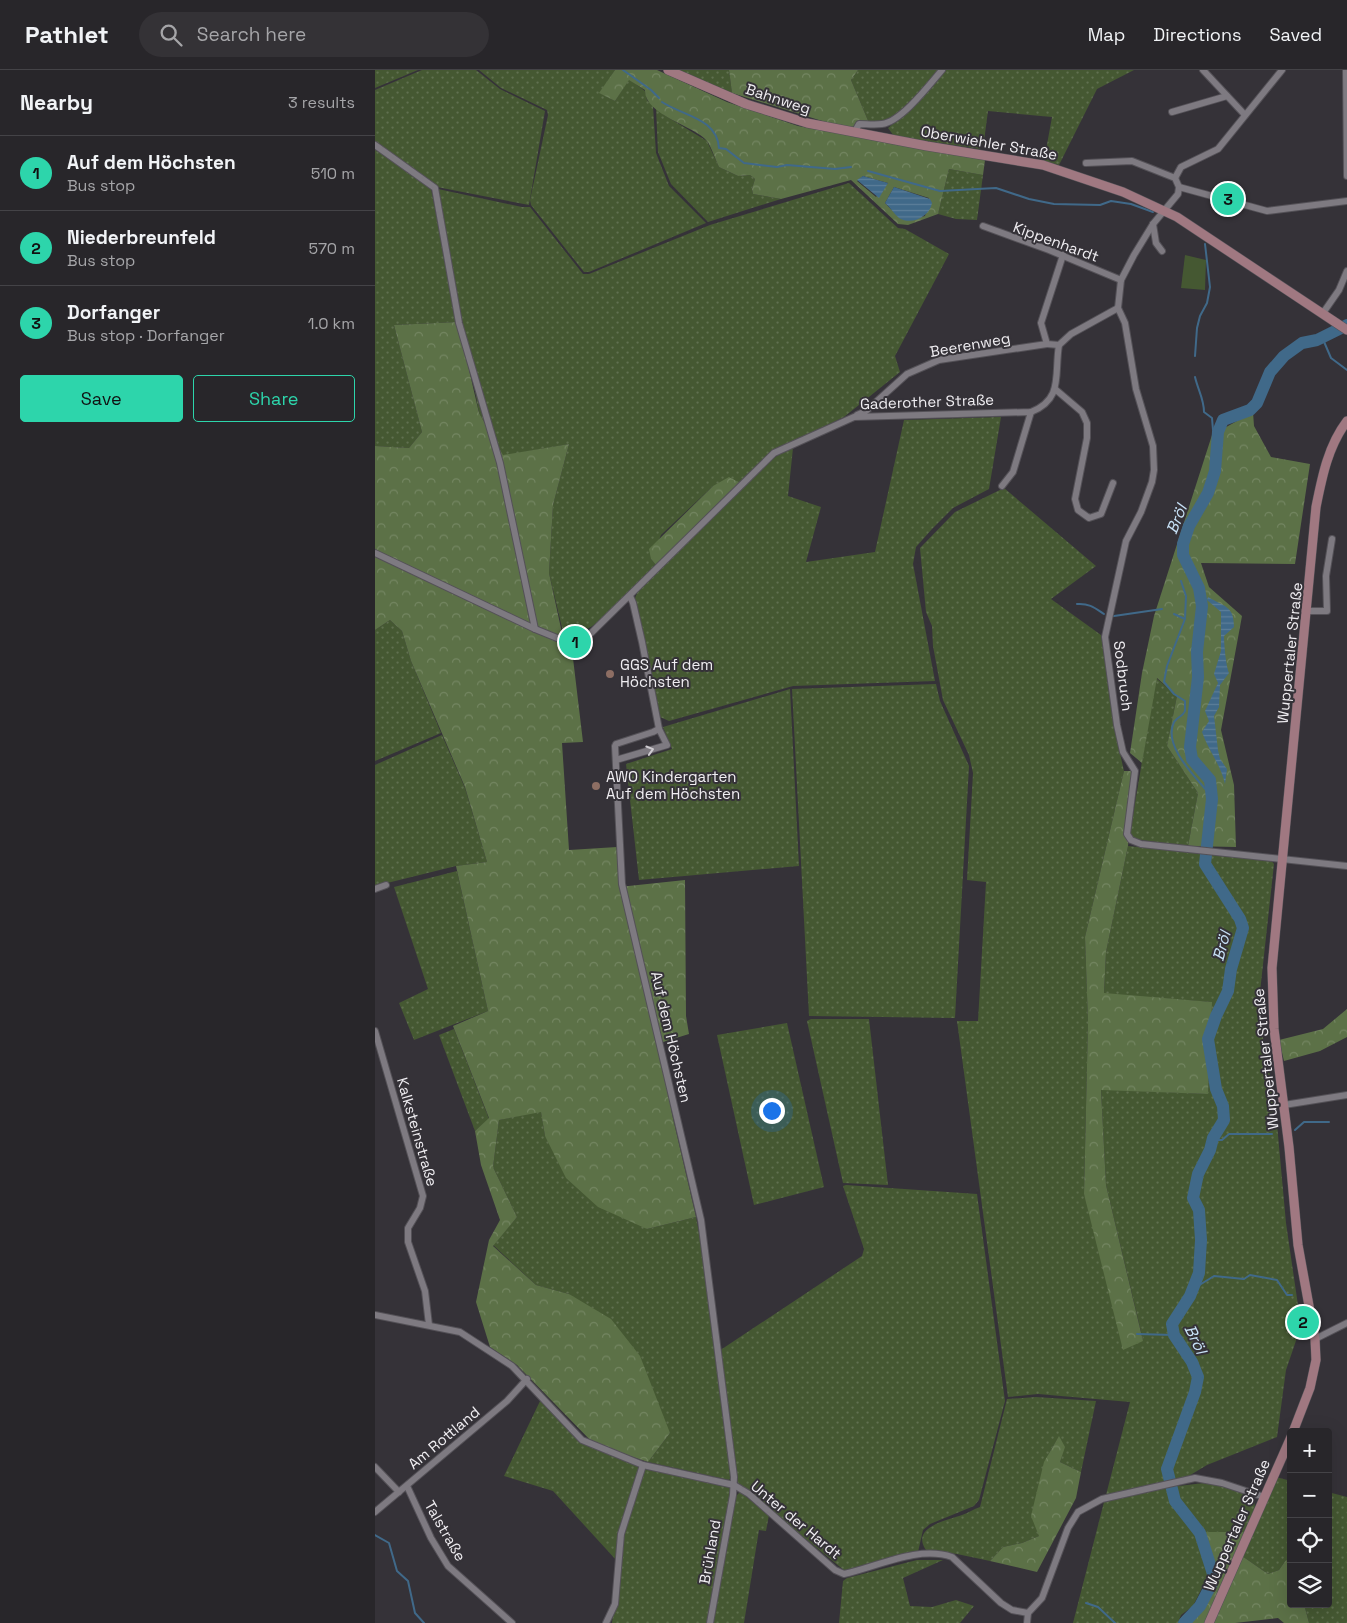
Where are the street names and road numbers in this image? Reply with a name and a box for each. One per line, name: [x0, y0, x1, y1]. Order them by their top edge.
street label: Bahnweg: [743, 79, 813, 118]
street label: Oberwiehler Straße: [919, 121, 1059, 164]
street label: Kippenhardt: [1011, 217, 1102, 266]
street label: Beerenweg: [928, 328, 1012, 361]
street label: Gaderother Straße: [860, 390, 994, 413]
street label: Wuppertaler Straße: [1273, 581, 1306, 725]
street label: Sodbruch: [1110, 640, 1137, 712]
street label: Auf dem Höchsten: [647, 969, 696, 1104]
street label: Wuppertaler Straße: [1249, 987, 1282, 1131]
street label: Kalksteinstraße: [393, 1075, 442, 1189]
street label: Am Rottland: [404, 1402, 483, 1473]
street label: Wuppertaler Straße: [1199, 1456, 1274, 1594]
street label: Unter der Hardt: [747, 1476, 846, 1563]
street label: Talstraße: [421, 1497, 470, 1565]
street label: Brühland: [694, 1518, 725, 1586]

